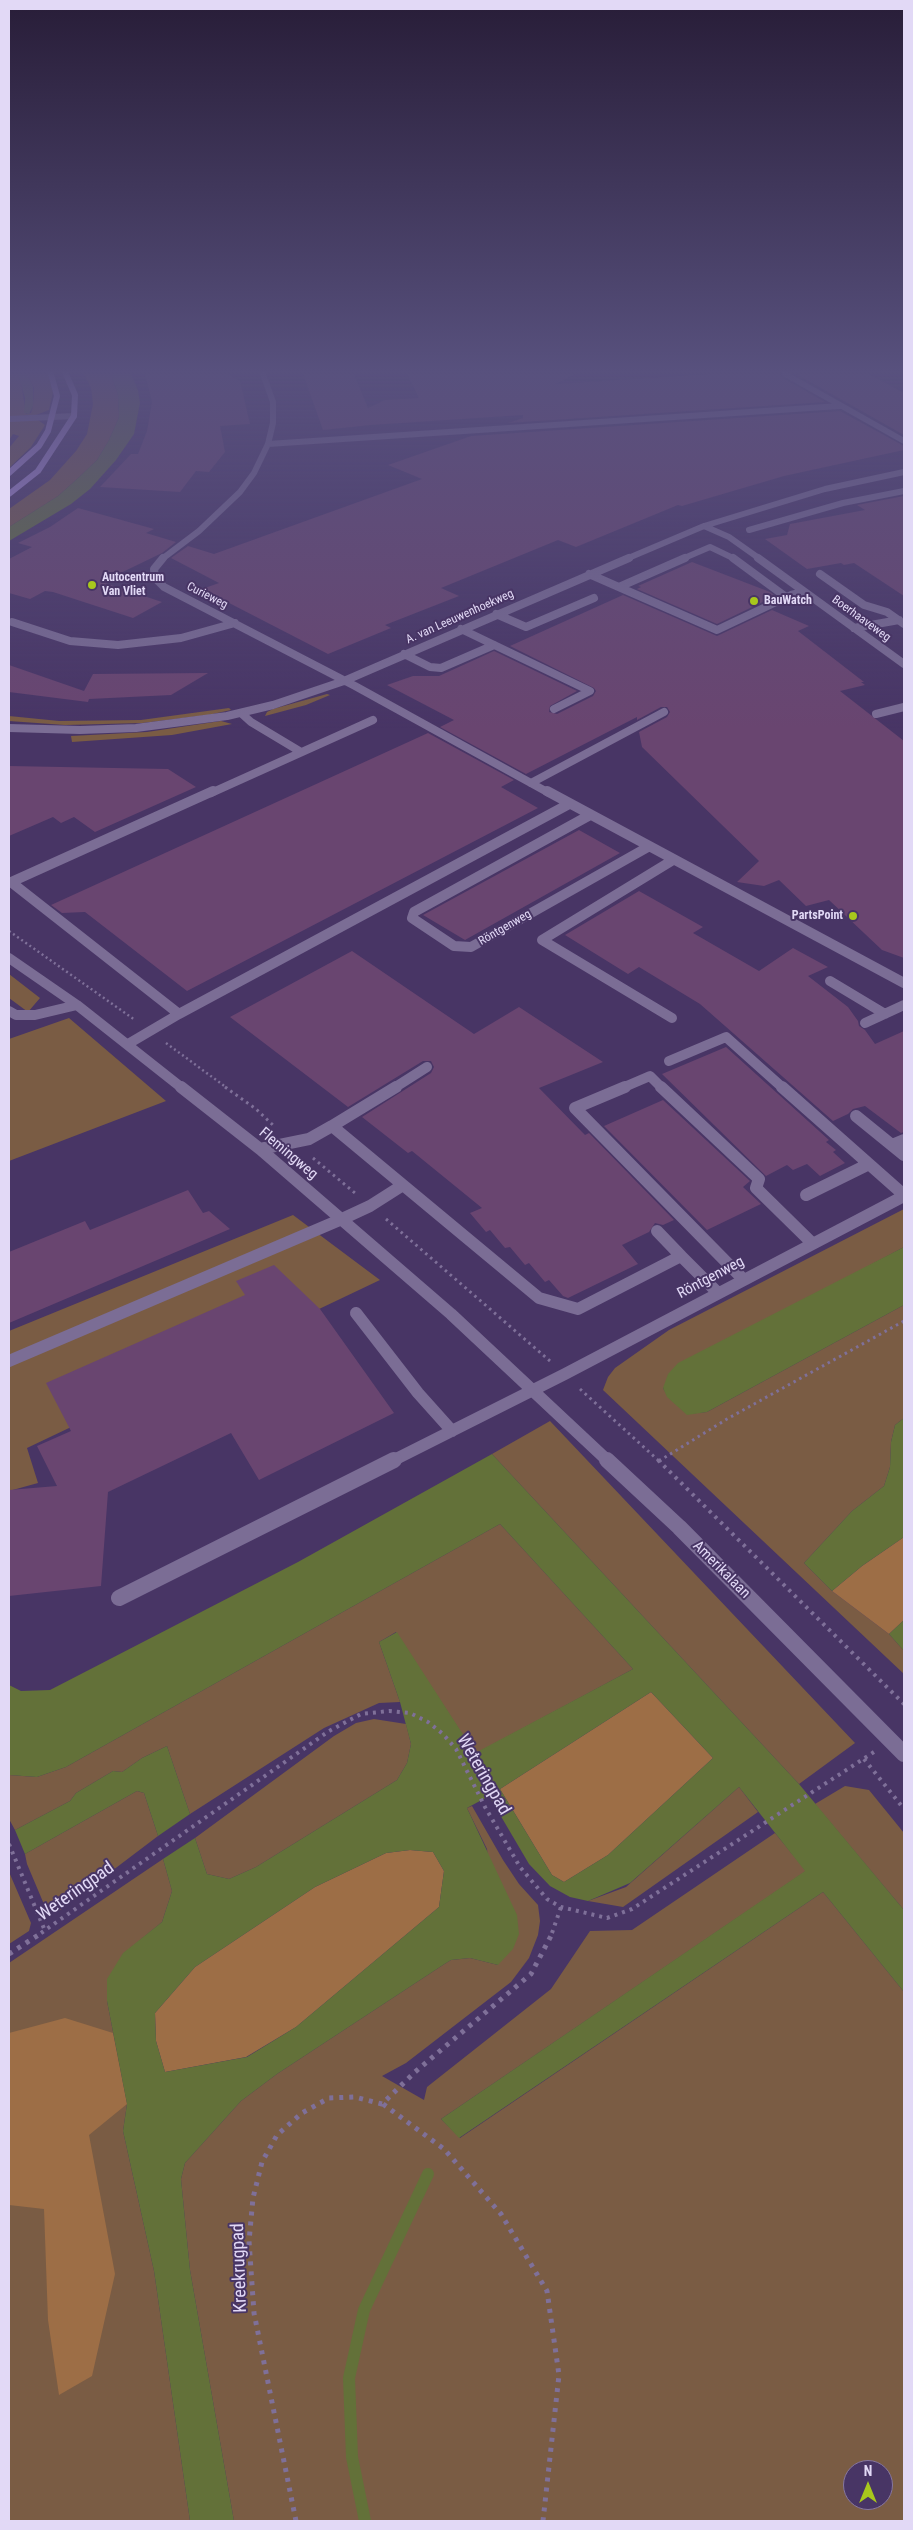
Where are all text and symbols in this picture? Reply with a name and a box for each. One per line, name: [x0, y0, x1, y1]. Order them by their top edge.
place label: Autocentrum Van Vliet: [102, 571, 164, 599]
marker: Autocentrum Van Vliet: [86, 579, 98, 591]
street label: Curieweg: [184, 580, 230, 612]
street label: A. van Leeuwenhoekweg: [404, 587, 516, 647]
street label: Boerhaaveweg: [829, 593, 893, 645]
place label: BauWatch: [764, 594, 812, 608]
marker: BauWatch: [748, 595, 760, 607]
street label: Röntgenweg: [476, 907, 534, 949]
place label: PartsPoint: [792, 909, 843, 923]
marker: PartsPoint: [847, 910, 859, 922]
street label: Flemingweg: [255, 1124, 321, 1184]
street label: Röntgenweg: [675, 1253, 747, 1303]
street label: Amerikalaan: [688, 1537, 754, 1603]
street label: Weteringpad: [451, 1731, 515, 1819]
street label: Weteringpad: [33, 1858, 119, 1926]
street label: Kreekrugpad: [228, 2223, 252, 2313]
north arrow: [843, 2460, 893, 2510]
text: N: [864, 2463, 872, 2479]

